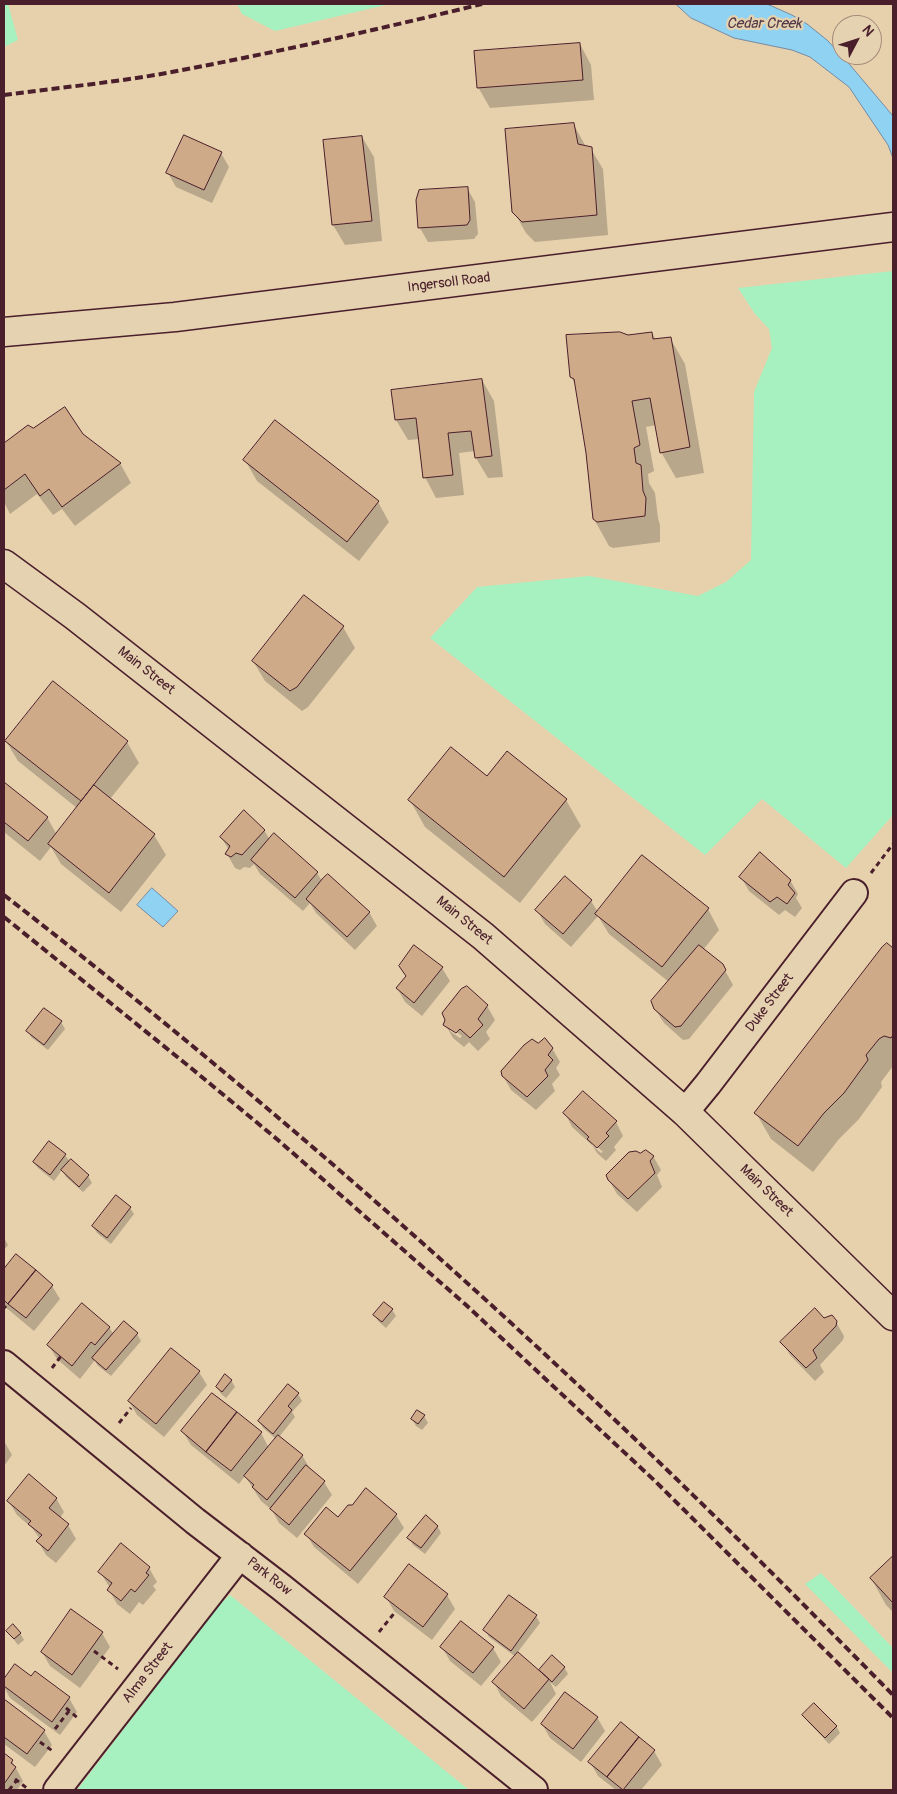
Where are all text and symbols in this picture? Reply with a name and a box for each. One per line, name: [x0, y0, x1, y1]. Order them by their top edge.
water label: Cedar Creek: [727, 15, 801, 33]
north arrow: [832, 15, 882, 65]
text: N: [859, 22, 878, 40]
street label: Ingersoll Road: [407, 270, 491, 296]
street label: Main Street: [114, 643, 178, 699]
street label: Main Street: [432, 893, 496, 949]
street label: Duke Street: [742, 970, 798, 1036]
street label: Main Street: [736, 1161, 796, 1221]
street label: Park Row: [243, 1554, 295, 1600]
street label: Alma Street: [119, 1639, 177, 1707]

